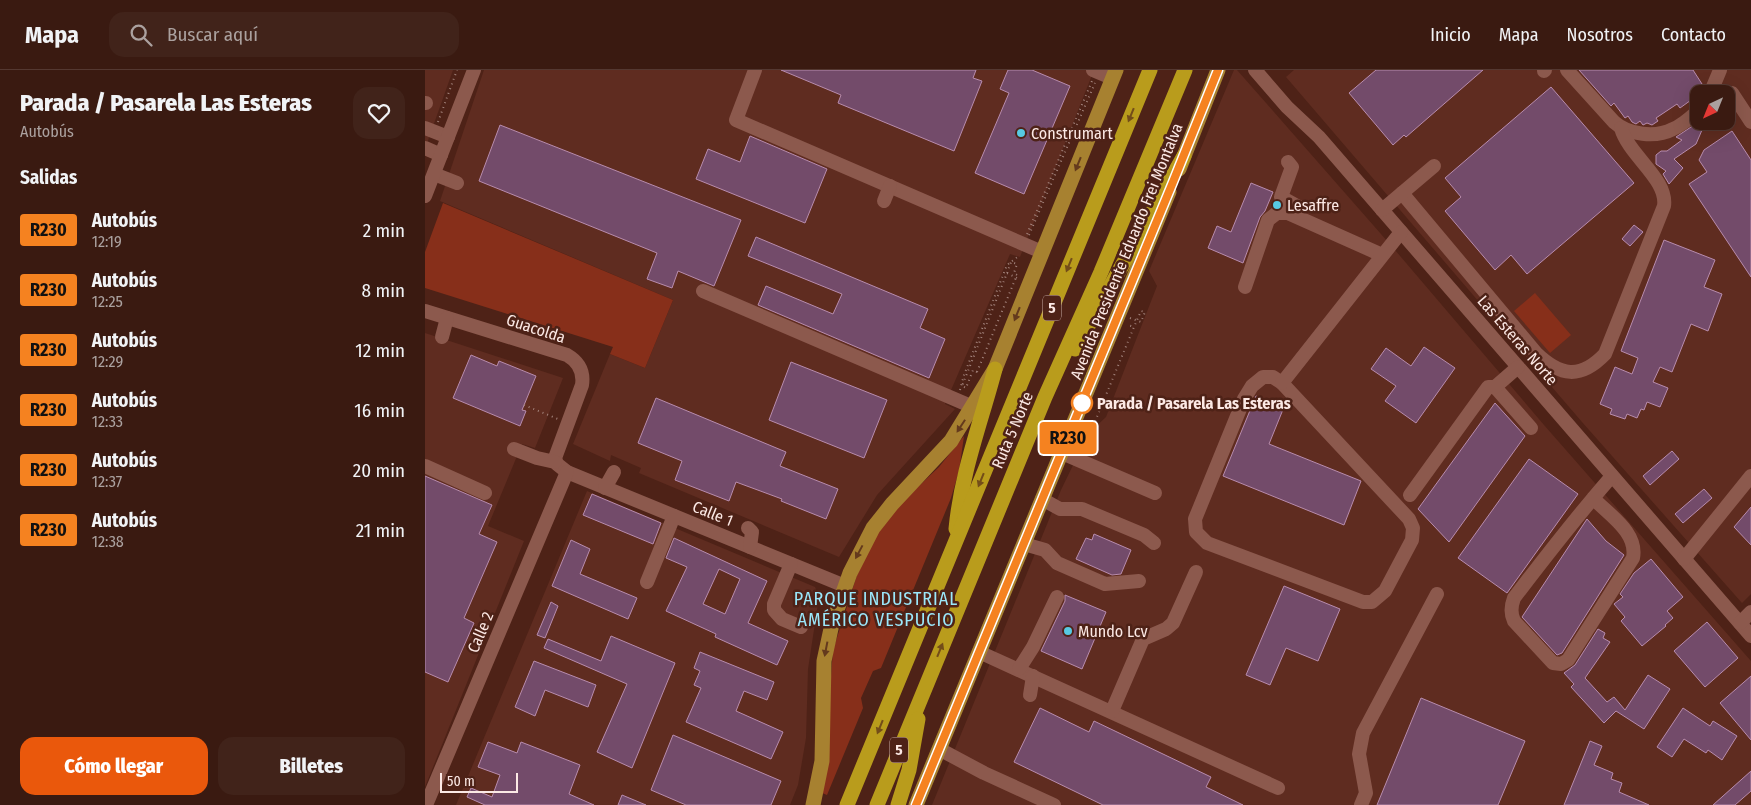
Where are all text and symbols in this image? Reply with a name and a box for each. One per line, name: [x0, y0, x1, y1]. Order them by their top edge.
search box: [109, 12, 459, 57]
text: Mapa: [25, 21, 79, 49]
icon: search: [127, 21, 155, 49]
text: Buscar aquí: [167, 23, 258, 46]
text: Inicio: [1430, 24, 1471, 46]
text: Mapa: [1499, 24, 1539, 46]
text: Nosotros: [1567, 24, 1633, 46]
text: Contacto: [1661, 24, 1726, 46]
north arrow: [1690, 85, 1735, 130]
map controls: [1690, 85, 1735, 130]
button: heart: [353, 87, 405, 139]
text: Parada / Pasarela Las Esteras: [20, 89, 312, 117]
one-way arrow: [1127, 108, 1135, 123]
street label: Avenida Presidente Eduardo Frei Montalva: [1066, 120, 1187, 382]
text: Autobús: [20, 122, 74, 141]
place label: Construmart: [1031, 124, 1113, 143]
marker: Construmart: [1015, 127, 1027, 139]
one-way arrow: [1073, 157, 1081, 171]
text: Salidas: [20, 166, 77, 189]
place label: Lesaffre: [1287, 196, 1339, 215]
marker: Lesaffre: [1271, 199, 1283, 211]
text: Autobús: [92, 209, 157, 232]
text: R230: [30, 219, 67, 241]
text: 2 min: [363, 219, 405, 242]
text: 12:19: [92, 232, 122, 251]
one-way arrow: [1065, 258, 1073, 272]
text: Autobús: [92, 269, 157, 292]
text: R230: [30, 279, 67, 301]
text: 8 min: [362, 279, 405, 302]
text: 12:25: [92, 292, 123, 311]
street label: Las Esteras Norte: [1474, 292, 1562, 389]
road number: 5: [1043, 296, 1061, 320]
one-way arrow: [1012, 307, 1020, 321]
street label: Guacolda: [504, 310, 568, 347]
text: Autobús: [92, 329, 157, 352]
text: R230: [30, 339, 67, 361]
text: 12 min: [355, 339, 405, 362]
text: 12:29: [92, 352, 123, 371]
text: Autobús: [92, 389, 157, 412]
street label: Ruta 5 Norte: [988, 389, 1037, 471]
marker: Parada / Pasarela Las Esteras: [1071, 392, 1093, 414]
place label: Parada / Pasarela Las Esteras: [1097, 394, 1291, 413]
text: R230: [30, 399, 67, 421]
text: 16 min: [354, 399, 405, 422]
text: 12:33: [92, 412, 123, 431]
one-way arrow: [956, 419, 966, 433]
line badge: R230: [1033, 422, 1103, 454]
text: R230: [1050, 427, 1086, 449]
text: Autobús: [92, 449, 157, 472]
text: R230: [30, 459, 67, 481]
text: 20 min: [353, 459, 405, 482]
text: 12:37: [92, 472, 122, 491]
one-way arrow: [977, 473, 985, 488]
street label: Calle 1: [690, 497, 736, 530]
text: Autobús: [92, 509, 157, 532]
text: R230: [30, 519, 67, 541]
text: 21 min: [356, 519, 405, 542]
text: 12:38: [92, 532, 124, 551]
one-way arrow: [855, 545, 864, 559]
district label: PARQUE INDUSTRIAL AMÉRICO VESPUCIO: [794, 588, 958, 631]
street label: Calle 2: [463, 609, 498, 656]
place label: Mundo Lcv: [1078, 622, 1148, 641]
marker: Mundo Lcv: [1062, 625, 1074, 637]
one-way arrow: [822, 642, 830, 657]
one-way arrow: [936, 642, 944, 657]
one-way arrow: [875, 720, 883, 734]
button: Cómo llegar: [20, 737, 208, 795]
button: Billetes: [218, 737, 405, 795]
road number: 5: [890, 738, 908, 762]
scale bar: [440, 770, 517, 793]
text: 50 m: [447, 773, 475, 790]

